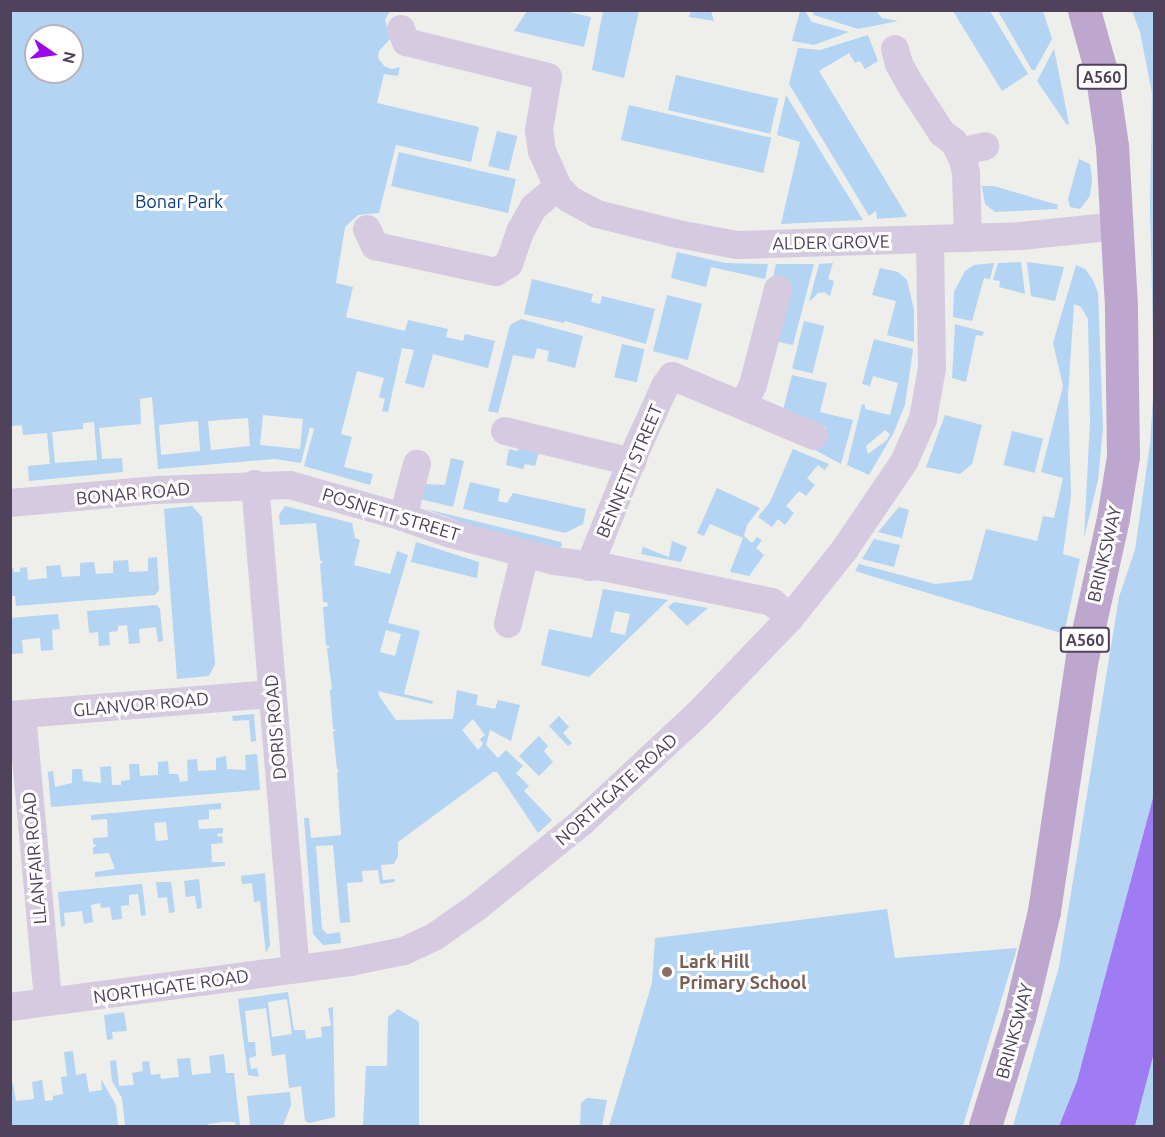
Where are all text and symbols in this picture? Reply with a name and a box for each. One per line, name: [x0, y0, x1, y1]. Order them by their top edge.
north arrow: [24, 24, 84, 84]
text: N: [59, 50, 80, 65]
road number: A560: [1076, 64, 1128, 90]
park label: Bonar Park: [135, 190, 223, 212]
street label: ALDER GROVE: [772, 230, 890, 254]
street label: BENNETT STREET: [591, 401, 667, 541]
street label: BONAR ROAD: [75, 477, 191, 509]
street label: POSNETT STREET: [320, 483, 462, 545]
street label: BRINKSWAY: [1082, 504, 1126, 604]
road number: A560: [1060, 627, 1110, 653]
street label: DORIS ROAD: [260, 674, 290, 780]
street label: GLANVOR ROAD: [72, 687, 210, 721]
street label: NORTHGATE ROAD: [550, 728, 682, 850]
street label: LLANFAIR ROAD: [17, 791, 51, 925]
place label: Lark Hill Primary School: [679, 951, 807, 994]
street label: NORTHGATE ROAD: [92, 964, 250, 1008]
marker: Lark Hill Primary School: [660, 965, 674, 979]
street label: BRINKSWAY: [991, 981, 1037, 1081]

